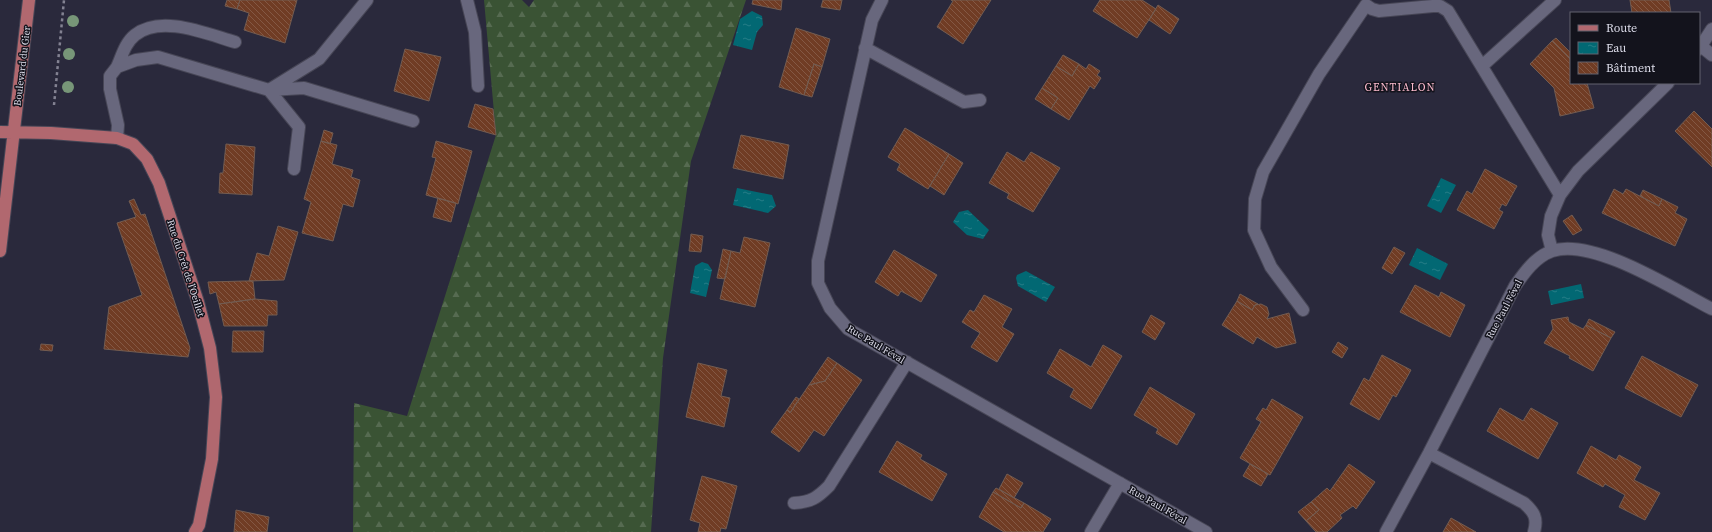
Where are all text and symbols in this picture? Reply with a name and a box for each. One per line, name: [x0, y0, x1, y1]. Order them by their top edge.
legend: [1570, 12, 1700, 84]
text: Route: [1606, 20, 1637, 36]
street label: Boulevard du Gier: [11, 25, 33, 107]
text: Eau: [1606, 40, 1626, 56]
text: Bâtiment: [1606, 60, 1655, 76]
district label: GENTIALON: [1364, 80, 1436, 95]
street label: Rue du Crêt de l'Oeillet: [164, 218, 208, 319]
street label: Rue Paul Féval: [1483, 277, 1525, 341]
street label: Rue Paul Féval: [845, 322, 907, 366]
street label: Rue Paul Féval: [1127, 483, 1189, 527]

